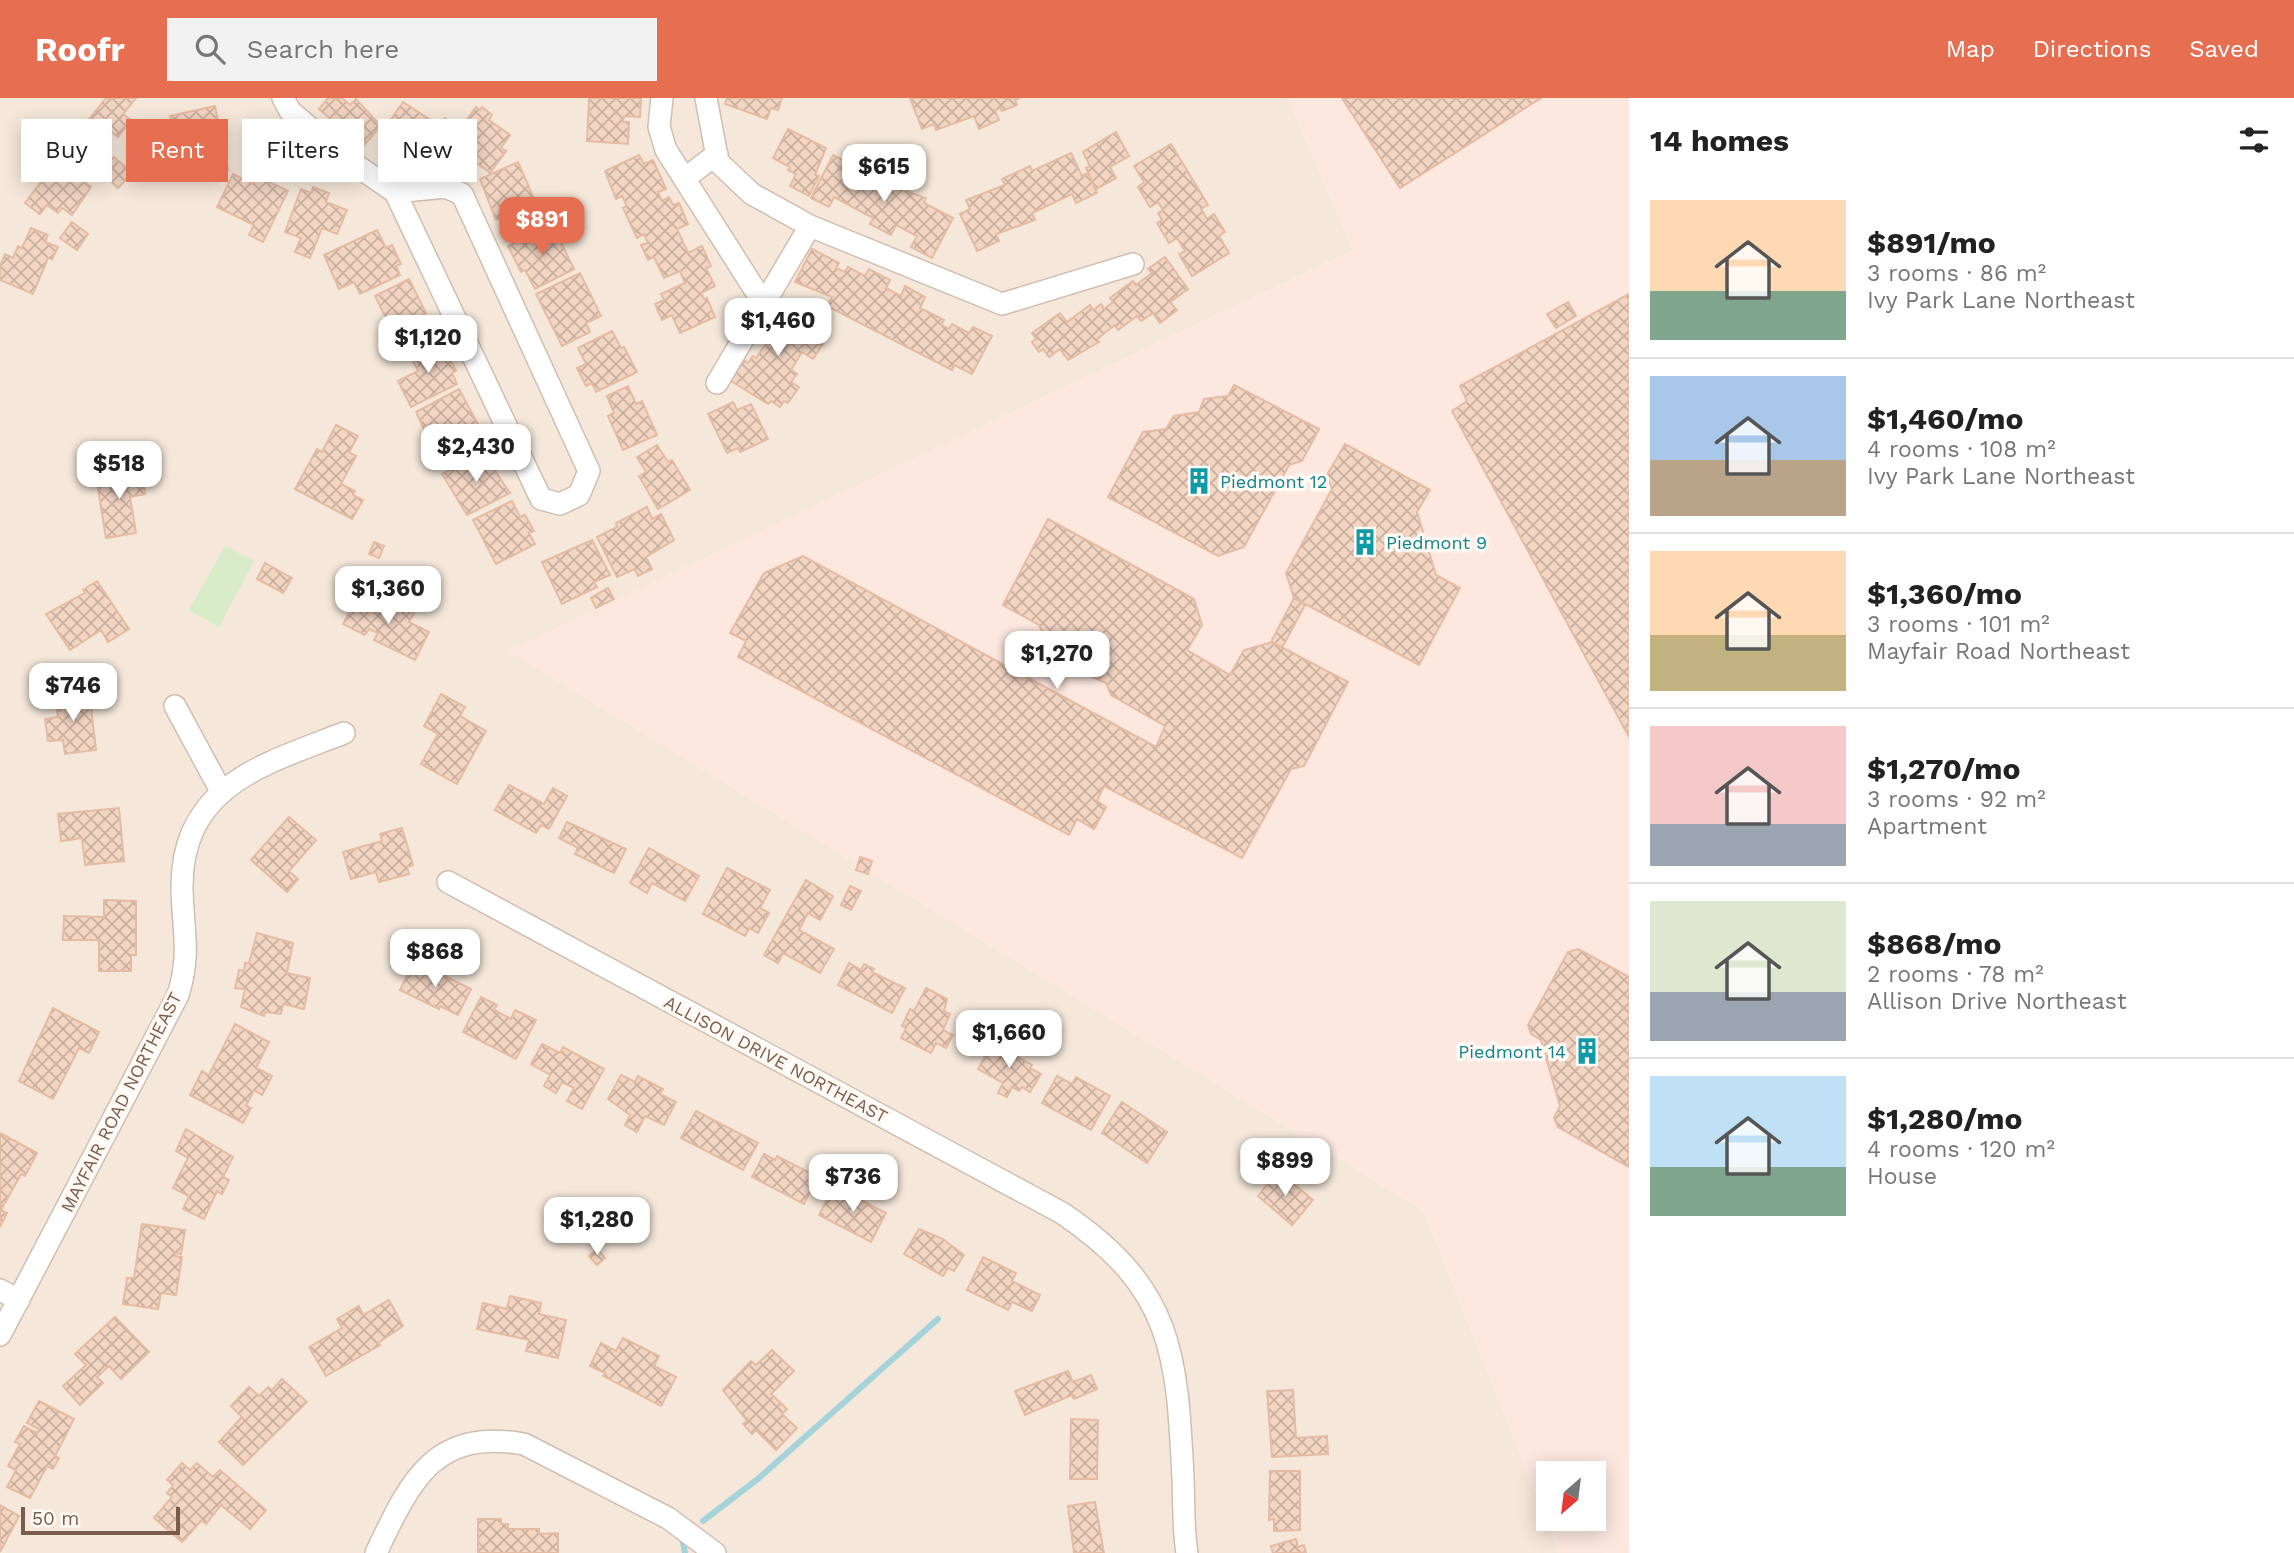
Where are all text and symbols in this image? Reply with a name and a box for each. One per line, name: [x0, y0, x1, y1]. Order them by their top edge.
search box: [167, 18, 657, 81]
text: Roofr: [35, 30, 125, 69]
icon: search: [191, 30, 229, 68]
text: Search here: [247, 34, 399, 64]
text: Map: [1946, 35, 1995, 63]
text: Directions: [2033, 35, 2151, 63]
text: Saved: [2189, 35, 2259, 63]
chip: Buy: [21, 119, 112, 182]
chip: Rent: [126, 119, 228, 182]
chip: Filters: [242, 119, 364, 182]
chip: New: [378, 119, 477, 182]
icon: filters: [2235, 121, 2273, 159]
text: 14 homes: [1650, 123, 1789, 158]
pin: $615: [843, 144, 925, 204]
text: $615: [858, 153, 910, 180]
pin: $891: [501, 198, 583, 257]
text: $891: [515, 206, 569, 233]
text: $891/mo: [1867, 225, 1996, 260]
icon: home: [1706, 228, 1790, 312]
text: 3 rooms · 86 m²: [1867, 260, 2046, 287]
text: Ivy Park Lane Northeast: [1867, 287, 2135, 314]
pin: $1,460: [721, 299, 835, 358]
text: $1,460: [740, 307, 816, 334]
pin: $1,120: [371, 316, 485, 375]
text: $1,120: [394, 324, 462, 351]
text: $1,460/mo: [1867, 401, 2023, 436]
icon: home: [1706, 404, 1790, 488]
pin: $2,430: [419, 424, 533, 484]
text: $2,430: [437, 433, 515, 460]
text: 4 rooms · 108 m²: [1867, 436, 2056, 463]
pin: $518: [78, 442, 160, 501]
text: $518: [93, 450, 145, 477]
text: Ivy Park Lane Northeast: [1867, 463, 2135, 490]
building icon: Piedmont 12: [1184, 466, 1214, 496]
place label: Piedmont 12: [1220, 471, 1327, 492]
building icon: Piedmont 9: [1350, 527, 1380, 557]
place label: Piedmont 9: [1386, 532, 1487, 553]
pin: $1,360: [331, 566, 445, 626]
text: $1,360: [351, 575, 425, 602]
text: $1,360/mo: [1867, 576, 2022, 611]
icon: home: [1706, 579, 1790, 663]
text: 3 rooms · 101 m²: [1867, 611, 2050, 638]
pin: $1,270: [1000, 632, 1114, 691]
text: Mayfair Road Northeast: [1867, 638, 2130, 665]
text: $1,270: [1021, 640, 1093, 667]
pin: $746: [32, 664, 114, 723]
text: $746: [45, 672, 101, 699]
text: $1,270/mo: [1867, 751, 2021, 786]
icon: home: [1706, 754, 1790, 838]
text: 3 rooms · 92 m²: [1867, 786, 2046, 813]
text: Apartment: [1867, 813, 1987, 840]
text: $868/mo: [1867, 926, 2002, 961]
icon: home: [1706, 929, 1790, 1013]
pin: $868: [394, 930, 476, 989]
text: $868: [406, 938, 464, 965]
text: 2 rooms · 78 m²: [1867, 961, 2044, 988]
street label: MAYFAIR ROAD NORTHEAST: [56, 988, 186, 1216]
text: Allison Drive Northeast: [1867, 988, 2127, 1015]
street label: ALLISON DRIVE NORTHEAST: [661, 991, 891, 1127]
pin: $1,660: [952, 1010, 1066, 1070]
text: $1,660: [972, 1019, 1046, 1046]
building icon: Piedmont 14: [1572, 1036, 1602, 1066]
place label: Piedmont 14: [1458, 1041, 1566, 1062]
text: $1,280/mo: [1867, 1101, 2022, 1136]
icon: home: [1706, 1104, 1790, 1188]
text: 4 rooms · 120 m²: [1867, 1136, 2055, 1163]
pin: $899: [1244, 1138, 1326, 1198]
text: $899: [1256, 1147, 1314, 1174]
pin: $736: [812, 1154, 894, 1214]
text: $736: [825, 1163, 881, 1190]
text: House: [1867, 1163, 1937, 1190]
pin: $1,280: [540, 1198, 654, 1257]
text: $1,280: [560, 1206, 634, 1233]
north arrow: [1536, 1461, 1606, 1531]
map controls: [1536, 1461, 1606, 1531]
scale bar: [21, 1504, 180, 1536]
text: 50 m: [32, 1507, 79, 1530]

